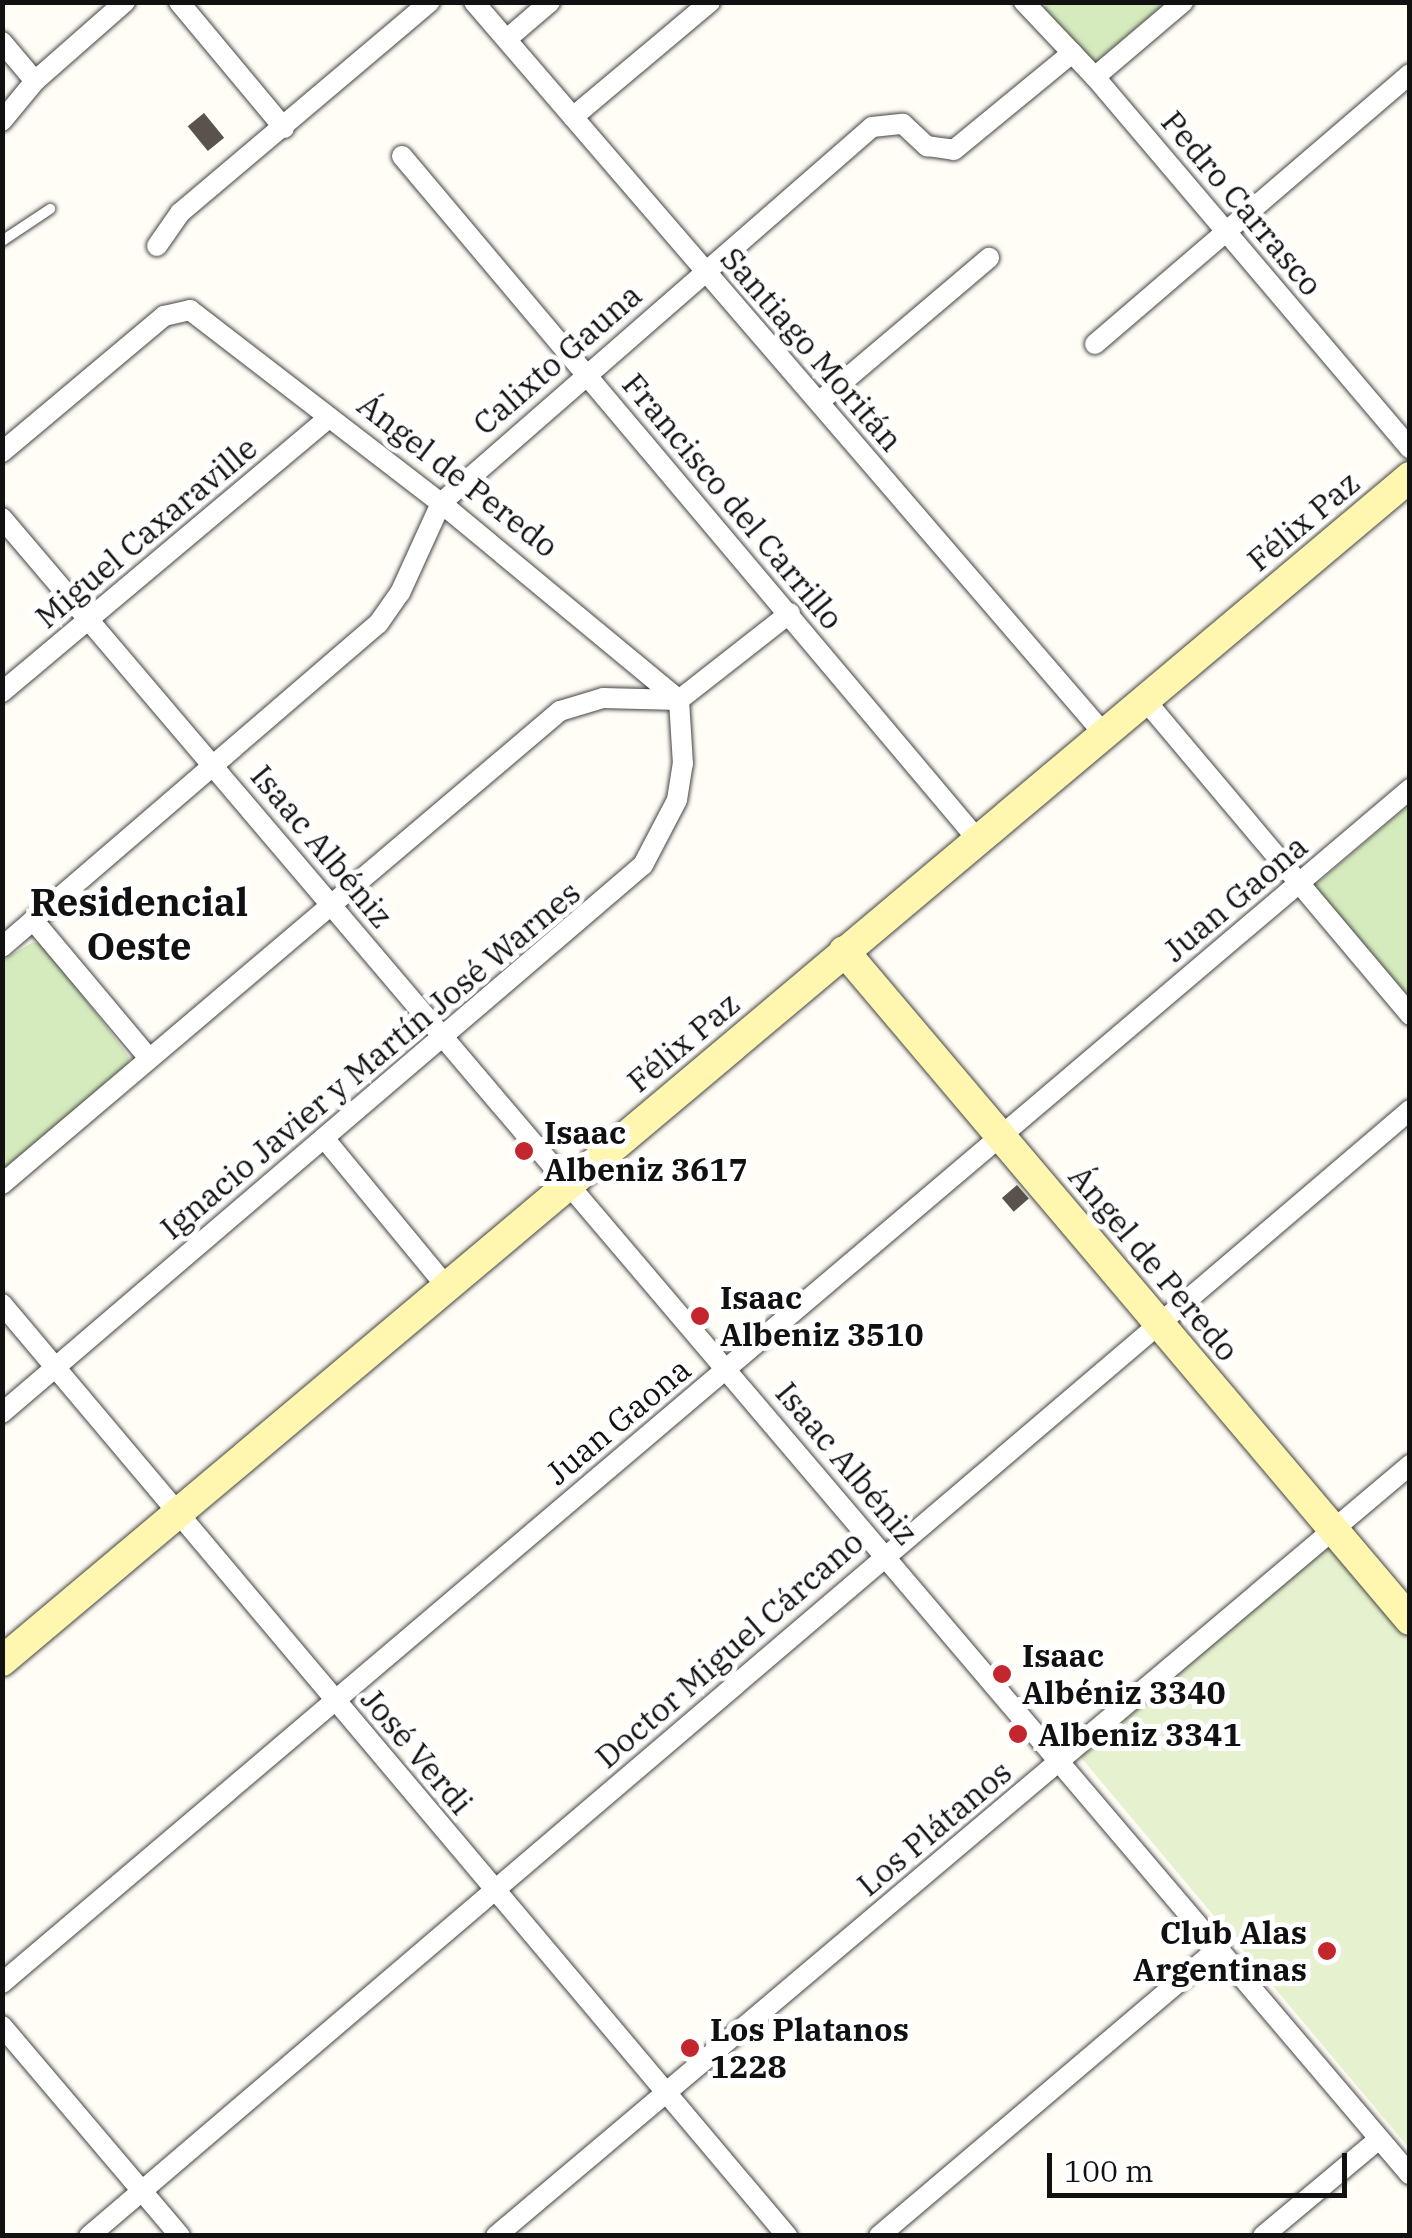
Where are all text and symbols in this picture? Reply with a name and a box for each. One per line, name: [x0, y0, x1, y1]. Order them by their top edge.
street label: Pedro Carrasco: [1154, 103, 1330, 303]
street label: Santiago Moritán: [713, 239, 911, 459]
street label: Calixto Gauna: [465, 275, 649, 443]
street label: Francisco del Carrillo: [615, 365, 851, 637]
street label: Ángel de Peredo: [350, 385, 566, 565]
street label: Miguel Caxaraville: [27, 428, 265, 636]
street label: Félix Paz: [1239, 463, 1367, 579]
street label: Isaac Albéniz: [243, 757, 401, 935]
street label: Juan Gaona: [1155, 827, 1315, 969]
street label: Ignacio Javier y Martín José Warnes: [152, 873, 588, 1247]
district label: Residencial Oeste: [30, 879, 248, 968]
street label: Félix Paz: [619, 984, 747, 1100]
place label: Isaac Albeniz 3617: [544, 1114, 748, 1189]
marker: Isaac Albeniz 3617: [513, 1140, 535, 1162]
street label: Ángel de Peredo: [1061, 1157, 1247, 1369]
place label: Isaac Albeniz 3510: [720, 1279, 924, 1354]
marker: Isaac Albeniz 3510: [689, 1305, 711, 1327]
street label: Juan Gaona: [538, 1350, 698, 1492]
street label: Isaac Albéniz: [768, 1374, 926, 1552]
street label: Doctor Miguel Cárcano: [587, 1522, 871, 1776]
place label: Isaac Albéniz 3340: [1022, 1637, 1226, 1712]
marker: Isaac Albéniz 3340: [991, 1663, 1013, 1685]
street label: José Verdi: [353, 1680, 481, 1822]
place label: Albeniz 3341: [1038, 1715, 1242, 1753]
marker: Albeniz 3341: [1007, 1723, 1029, 1745]
street label: Los Plátanos: [849, 1752, 1019, 1904]
place label: Club Alas Argentinas: [1133, 1914, 1307, 1989]
marker: Club Alas Argentinas: [1316, 1940, 1338, 1962]
place label: Los Platanos 1228: [710, 2011, 909, 2086]
marker: Los Platanos 1228: [679, 2037, 701, 2059]
scale bar: [1052, 2133, 1352, 2195]
text: 100 m: [1064, 2151, 1154, 2190]

